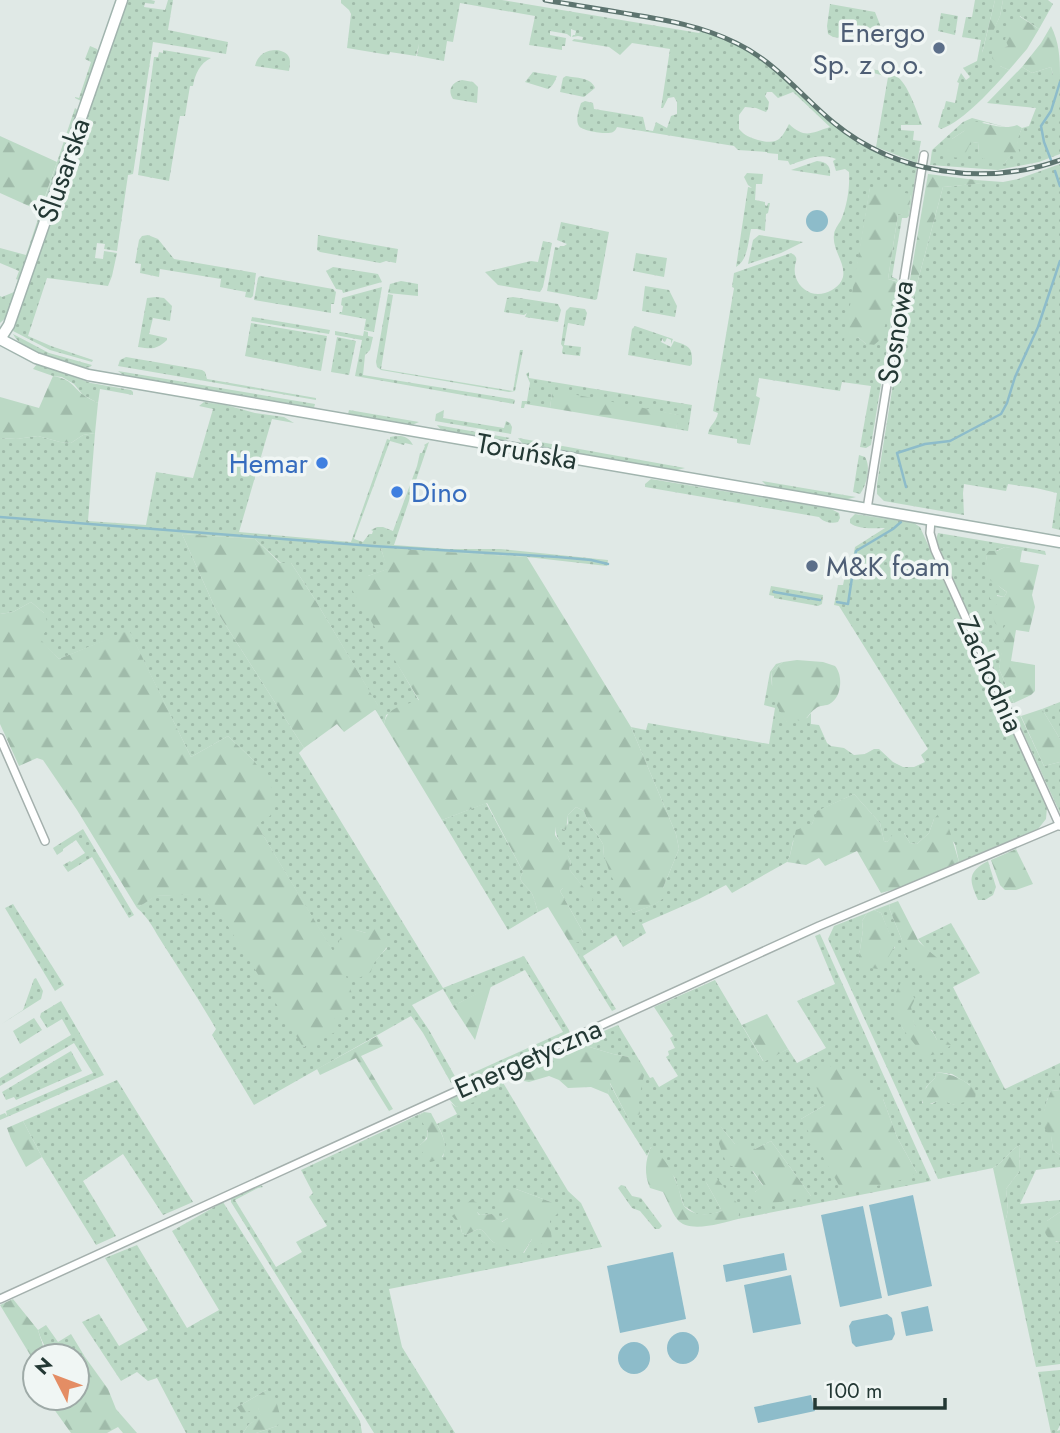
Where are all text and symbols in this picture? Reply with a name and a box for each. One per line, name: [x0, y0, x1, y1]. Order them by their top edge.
place label: Energo Sp. z o.o.: [812, 12, 925, 85]
marker: Energo Sp. z o.o.: [931, 40, 947, 56]
street label: Ślusarska: [27, 112, 100, 228]
street label: Sosnowa: [867, 278, 924, 387]
street label: Toruńska: [473, 422, 580, 481]
place label: Hemar: [229, 443, 308, 484]
marker: Hemar: [314, 455, 330, 471]
place label: Dino: [411, 472, 467, 513]
marker: Dino: [389, 484, 405, 500]
place label: M&K foam: [826, 546, 950, 587]
marker: M&K foam: [804, 558, 820, 574]
street label: Zachodnia: [947, 609, 1034, 739]
street label: Energetyczna: [448, 1008, 608, 1109]
north arrow: [21, 1342, 91, 1412]
text: N: [29, 1351, 59, 1381]
scale bar: [815, 1366, 944, 1410]
text: 100 m: [825, 1376, 882, 1406]

